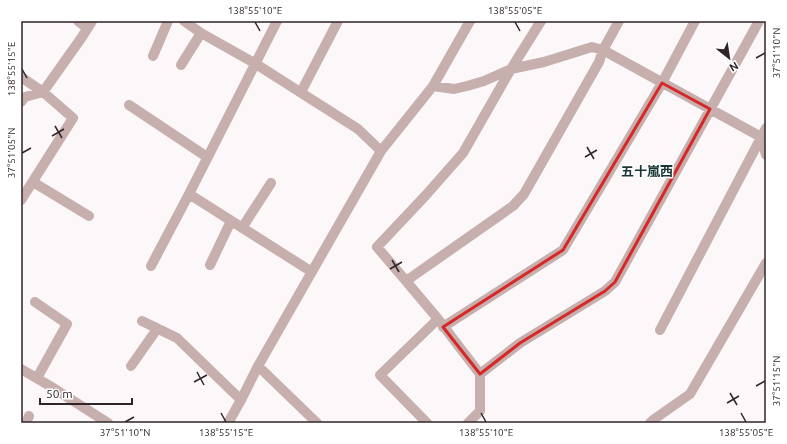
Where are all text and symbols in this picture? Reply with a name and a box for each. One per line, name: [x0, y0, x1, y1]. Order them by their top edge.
text: 138°55'10"E: [228, 5, 283, 16]
text: 138°55'05"E: [488, 5, 543, 16]
text: 37°51'10"N: [771, 28, 782, 78]
north arrow: [709, 38, 749, 78]
text: 138°55'15"E: [6, 41, 17, 96]
text: N: [727, 59, 741, 74]
text: 37°51'05"N: [6, 128, 17, 178]
district label: 五十嵐西: [621, 164, 673, 178]
text: 37°51'15"N: [771, 356, 782, 406]
scale bar: [40, 380, 132, 406]
text: 50 m: [46, 387, 73, 400]
text: 37°51'10"N: [100, 427, 150, 438]
text: 138°55'15"E: [199, 427, 254, 438]
text: 138°55'10"E: [459, 427, 514, 438]
text: 138°55'05"E: [719, 427, 774, 438]

